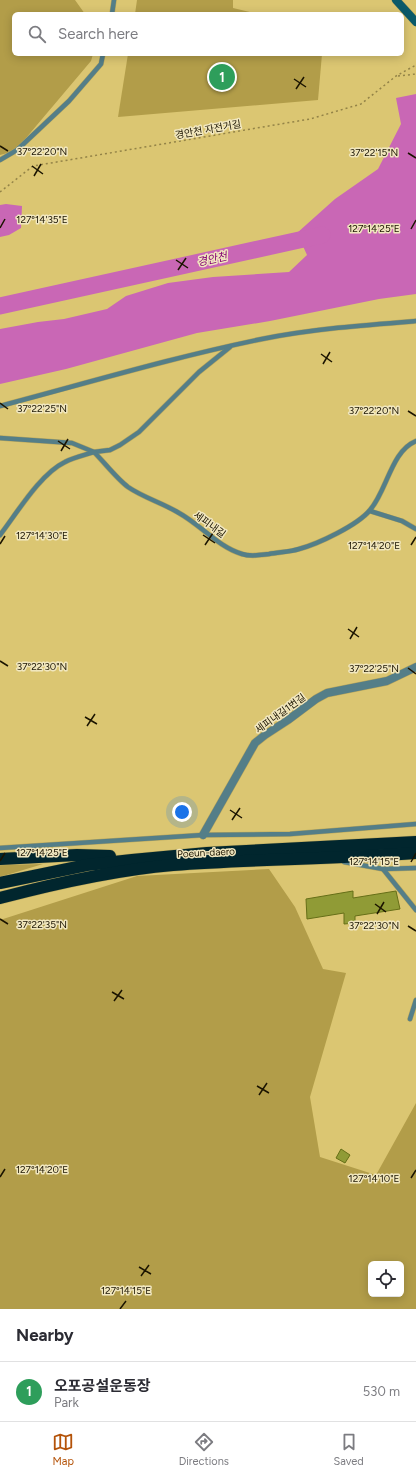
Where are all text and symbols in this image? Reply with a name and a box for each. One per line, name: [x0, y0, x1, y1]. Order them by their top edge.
search box: [12, 12, 404, 56]
icon: search: [26, 23, 48, 45]
text: Search here: [58, 25, 138, 43]
pin: 1: [209, 62, 235, 92]
street label: 경안천 자전거길: [174, 117, 242, 142]
text: 37°22'20"N: [17, 145, 67, 158]
text: 37°22'15"N: [350, 146, 398, 159]
text: 127°14'35"E: [16, 213, 68, 226]
text: 127°14'25"E: [348, 222, 400, 235]
water label: 경안천: [196, 250, 230, 269]
text: 37°22'25"N: [17, 402, 67, 415]
text: 37°22'20"N: [349, 404, 399, 417]
street label: 세피내길: [191, 508, 228, 540]
text: 127°14'30"E: [16, 529, 68, 542]
text: 127°14'20"E: [348, 539, 400, 552]
text: 37°22'30"N: [17, 660, 67, 673]
text: 37°22'25"N: [349, 662, 399, 675]
street label: 세피내길1번길: [252, 691, 308, 736]
your location: [172, 802, 192, 822]
street label: Poeun-daero: [177, 844, 235, 861]
text: 127°14'25"E: [16, 846, 68, 859]
text: 127°14'15"E: [349, 855, 399, 868]
text: 37°22'35"N: [17, 918, 67, 931]
text: 37°22'30"N: [349, 919, 399, 932]
text: 127°14'20"E: [16, 1163, 68, 1176]
text: 127°14'10"E: [349, 1172, 399, 1185]
map controls: [368, 1261, 404, 1297]
button: locate: [368, 1261, 404, 1297]
text: 127°14'15"E: [101, 1284, 151, 1297]
text: Nearby: [16, 1325, 74, 1345]
text: 오포공설운동장: [54, 1377, 151, 1395]
text: 1: [26, 1384, 32, 1399]
text: 530 m: [363, 1384, 400, 1399]
text: Park: [54, 1395, 79, 1410]
tab: Map: [52, 1431, 74, 1468]
tab: Directions: [179, 1431, 229, 1468]
tab: Saved: [333, 1431, 364, 1468]

